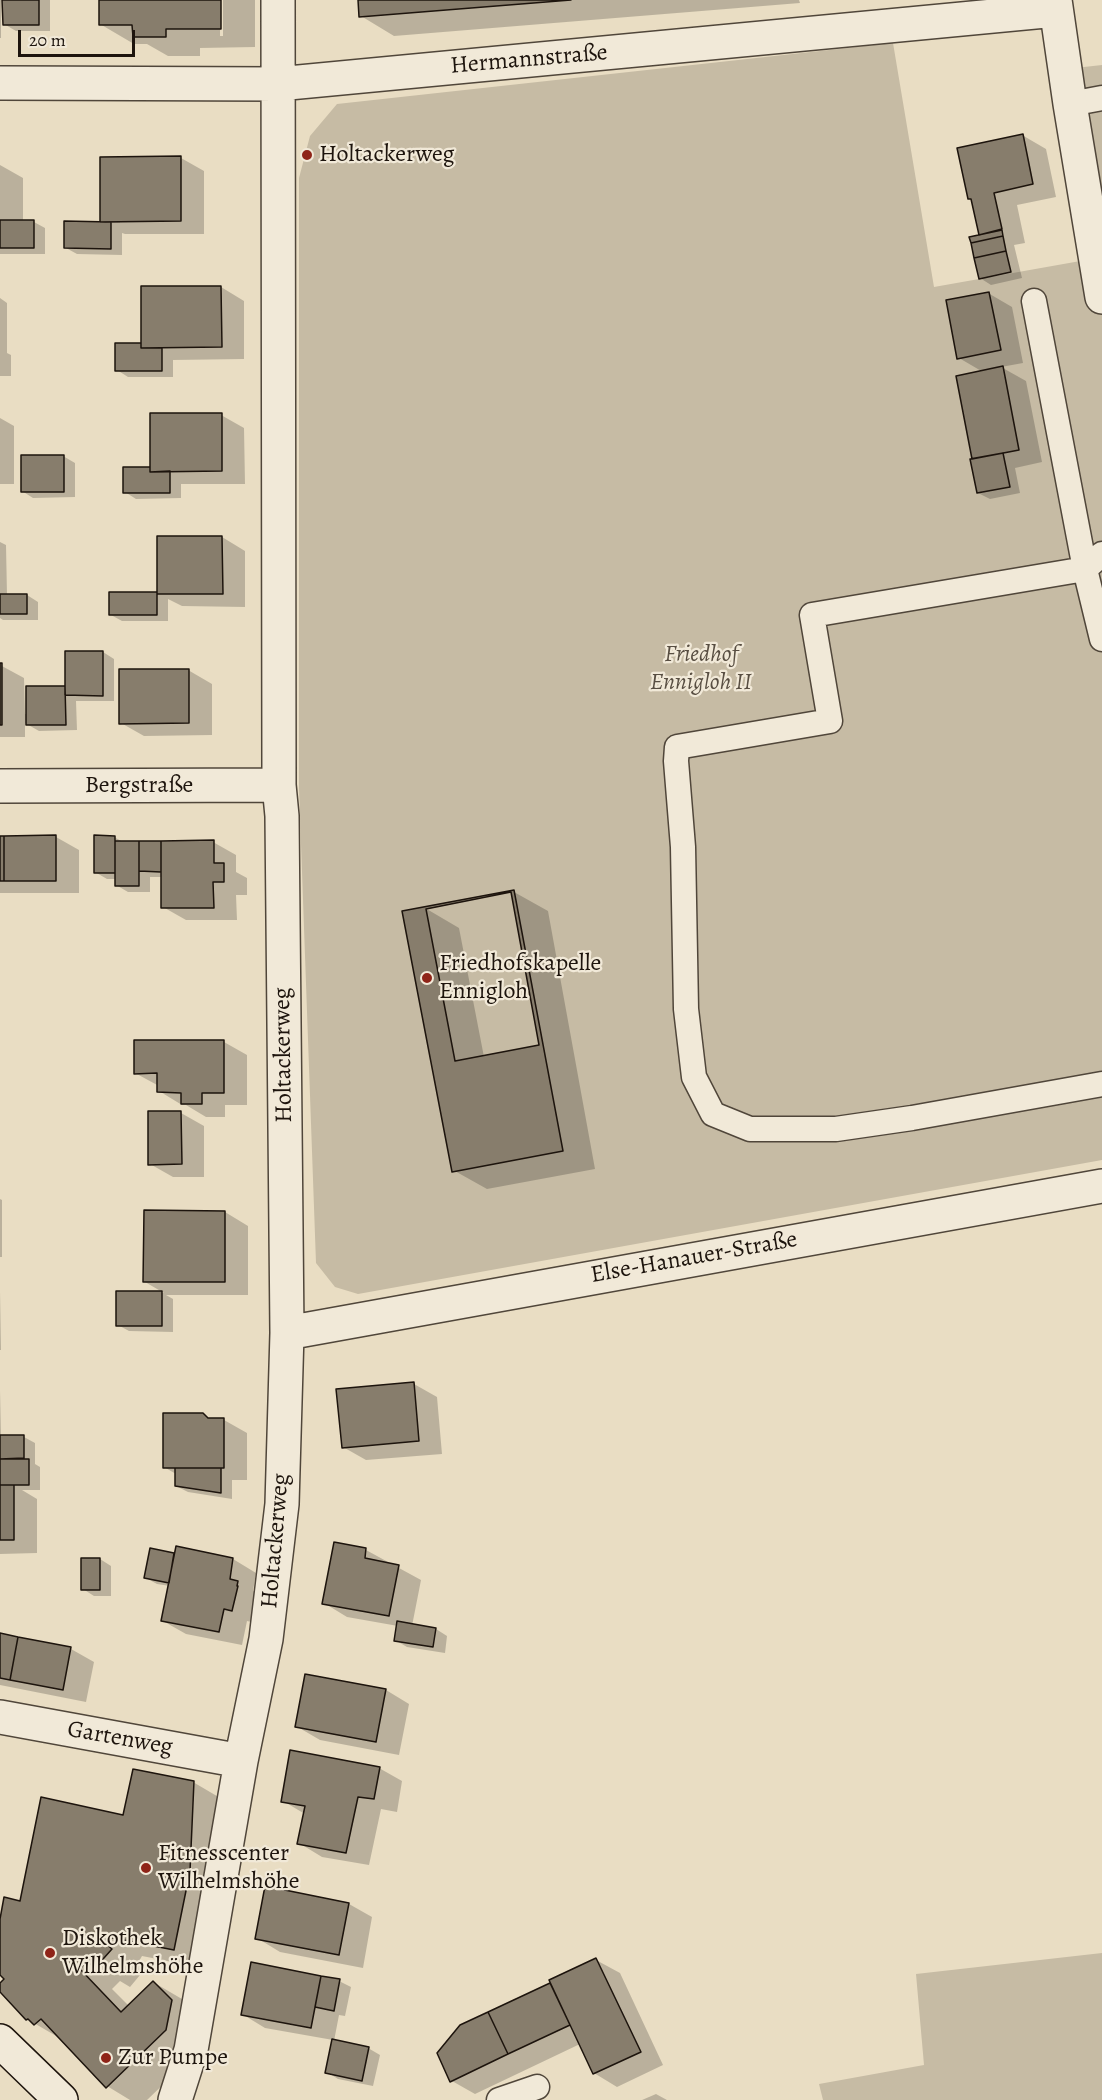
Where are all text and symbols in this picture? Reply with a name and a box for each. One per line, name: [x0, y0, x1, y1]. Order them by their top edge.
scale bar: [21, 18, 138, 56]
text: 20 m: [29, 28, 66, 52]
street label: Hermannstraße: [449, 39, 609, 81]
place label: Holtackerweg: [319, 141, 455, 169]
marker: Holtackerweg: [300, 148, 314, 162]
park label: Friedhof Ennigloh II: [650, 641, 752, 697]
street label: Bergstraße: [85, 772, 193, 800]
place label: Friedhofskapelle Ennigloh: [439, 950, 601, 1006]
marker: Friedhofskapelle Ennigloh: [420, 971, 434, 985]
street label: Holtackerweg: [268, 987, 300, 1123]
street label: Else-Hanauer-Straße: [588, 1226, 800, 1290]
street label: Holtackerweg: [256, 1472, 296, 1610]
street label: Gartenweg: [65, 1716, 175, 1762]
place label: Fitnesscenter Wilhelmshöhe: [158, 1840, 299, 1896]
marker: Fitnesscenter Wilhelmshöhe: [139, 1861, 153, 1875]
place label: Diskothek Wilhelmshöhe: [62, 1925, 203, 1981]
marker: Diskothek Wilhelmshöhe: [43, 1946, 57, 1960]
place label: Zur Pumpe: [118, 2044, 228, 2072]
marker: Zur Pumpe: [99, 2051, 113, 2065]

